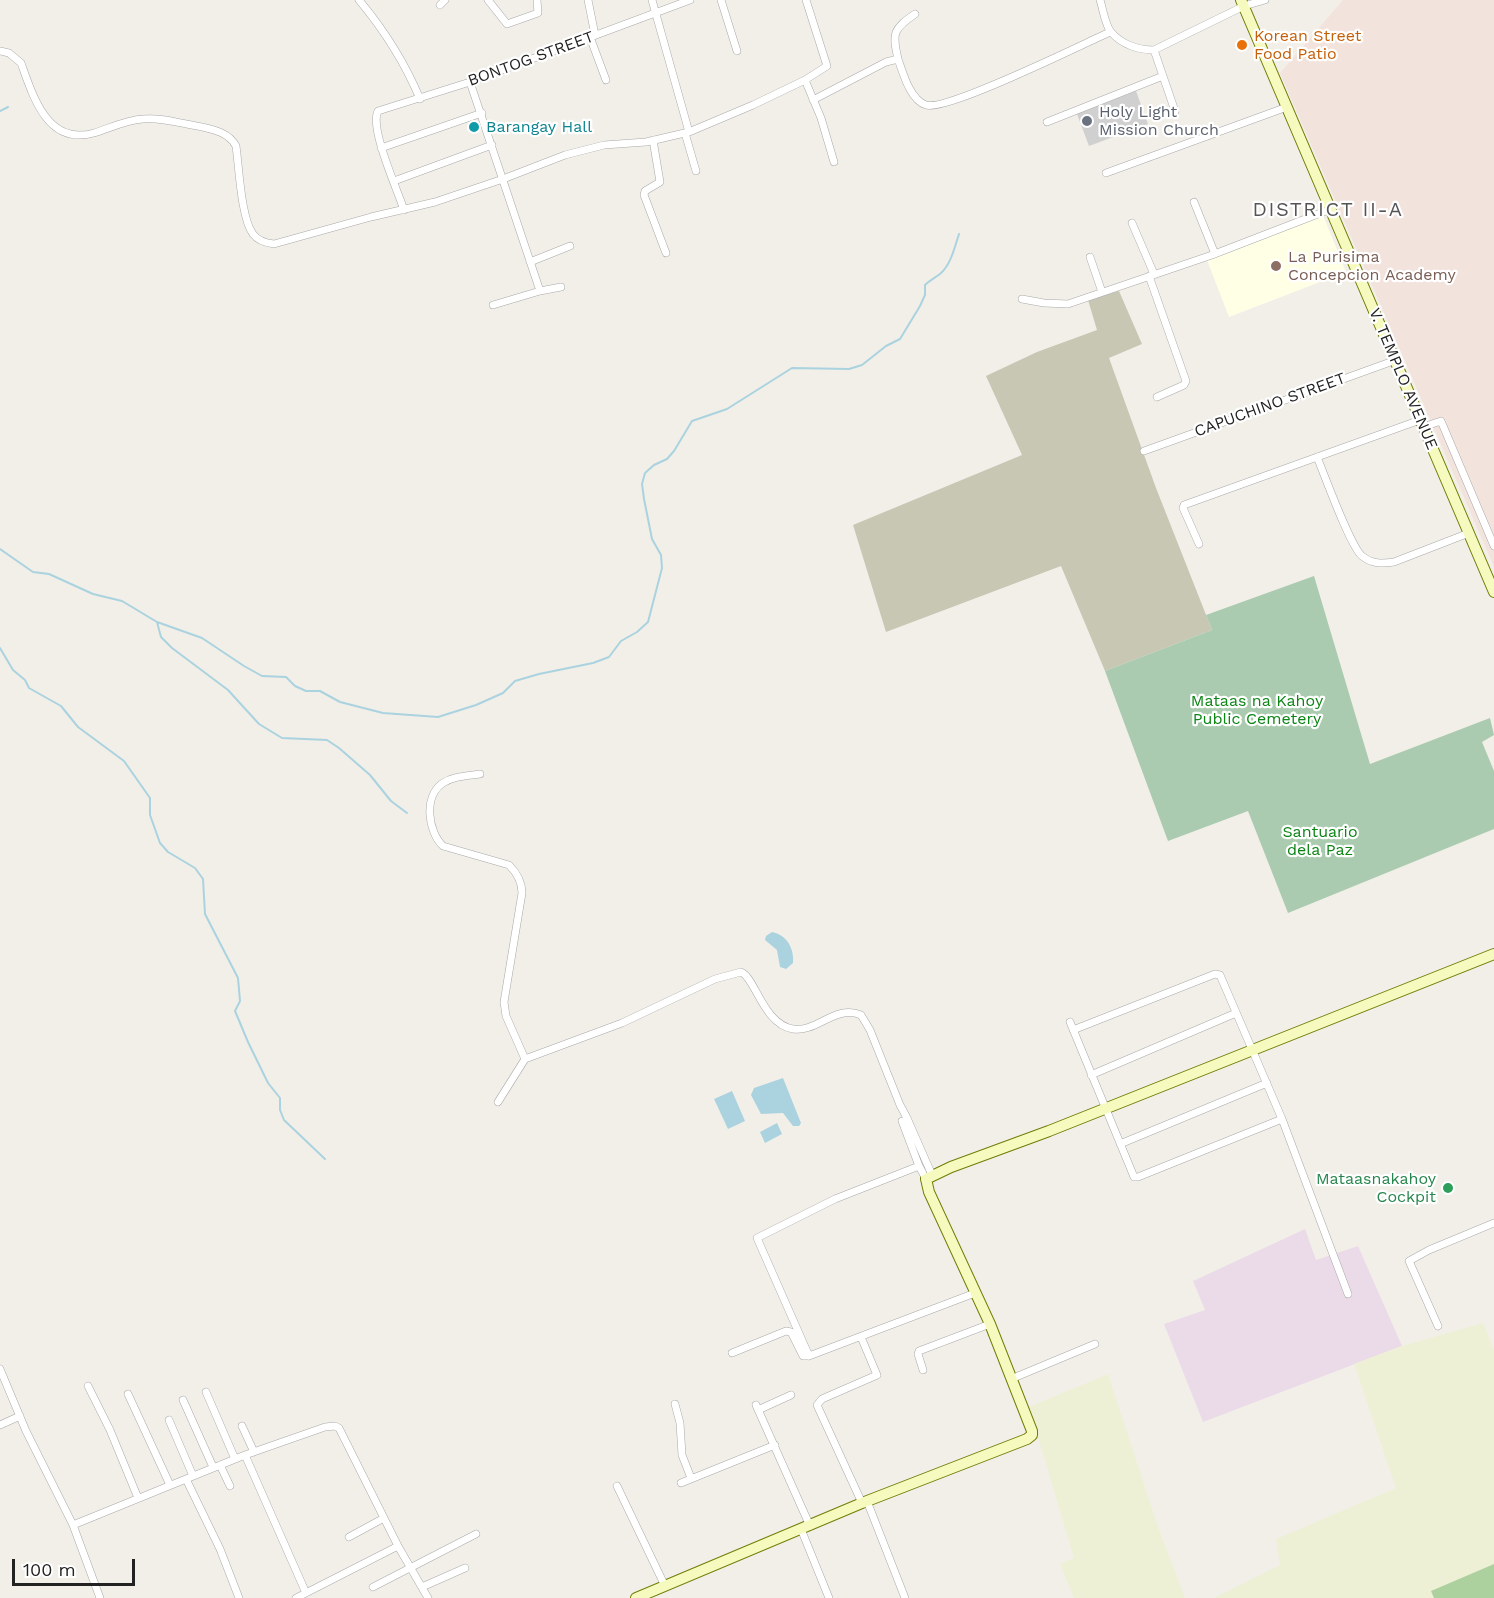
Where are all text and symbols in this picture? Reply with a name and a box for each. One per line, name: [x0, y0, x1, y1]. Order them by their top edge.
place label: Korean Street Food Patio: [1254, 26, 1362, 64]
street label: BONTOG STREET: [465, 27, 597, 91]
marker: Korean Street Food Patio: [1235, 38, 1249, 52]
place label: Holy Light Mission Church: [1099, 102, 1219, 140]
marker: Holy Light Mission Church: [1080, 114, 1094, 128]
place label: Barangay Hall: [486, 117, 592, 137]
marker: Barangay Hall: [467, 120, 481, 134]
district label: DISTRICT II-A: [1253, 198, 1403, 222]
place label: La Purisima Concepcion Academy: [1288, 247, 1456, 285]
marker: La Purisima Concepcion Academy: [1269, 259, 1283, 273]
street label: V. TEMPLO AVENUE: [1365, 305, 1441, 453]
street label: CAPUCHINO STREET: [1192, 369, 1348, 441]
park label: Mataas na Kahoy Public Cemetery: [1191, 691, 1323, 729]
park label: Santuario dela Paz: [1283, 822, 1357, 860]
place label: Mataasnakahoy Cockpit: [1316, 1169, 1436, 1207]
marker: Mataasnakahoy Cockpit: [1441, 1181, 1455, 1195]
scale bar: [15, 1547, 138, 1585]
text: 100 m: [23, 1559, 76, 1580]

